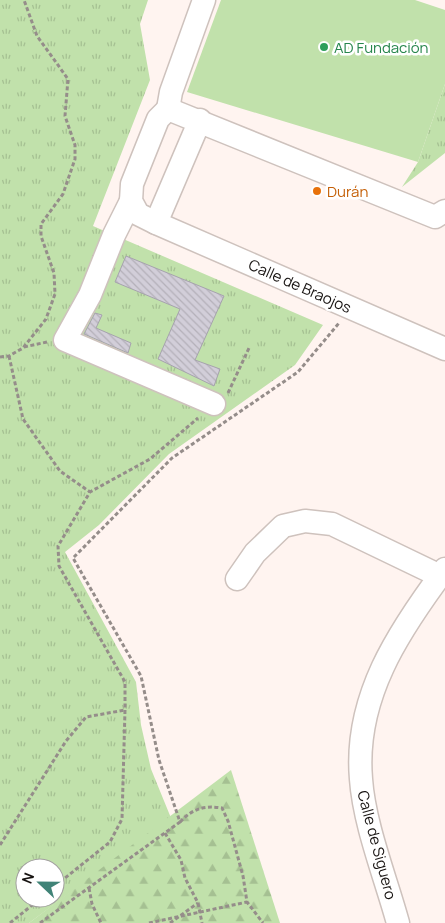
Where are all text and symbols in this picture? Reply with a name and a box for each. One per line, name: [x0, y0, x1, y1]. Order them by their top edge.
place label: AD Fundación: [334, 37, 429, 58]
marker: AD Fundación: [318, 41, 330, 53]
place label: Durán: [327, 181, 368, 202]
marker: Durán: [311, 185, 323, 197]
street label: Calle de Braojos: [245, 254, 355, 318]
street label: Calle de Siguero: [352, 788, 402, 902]
north arrow: [15, 858, 65, 908]
text: N: [17, 870, 38, 886]

